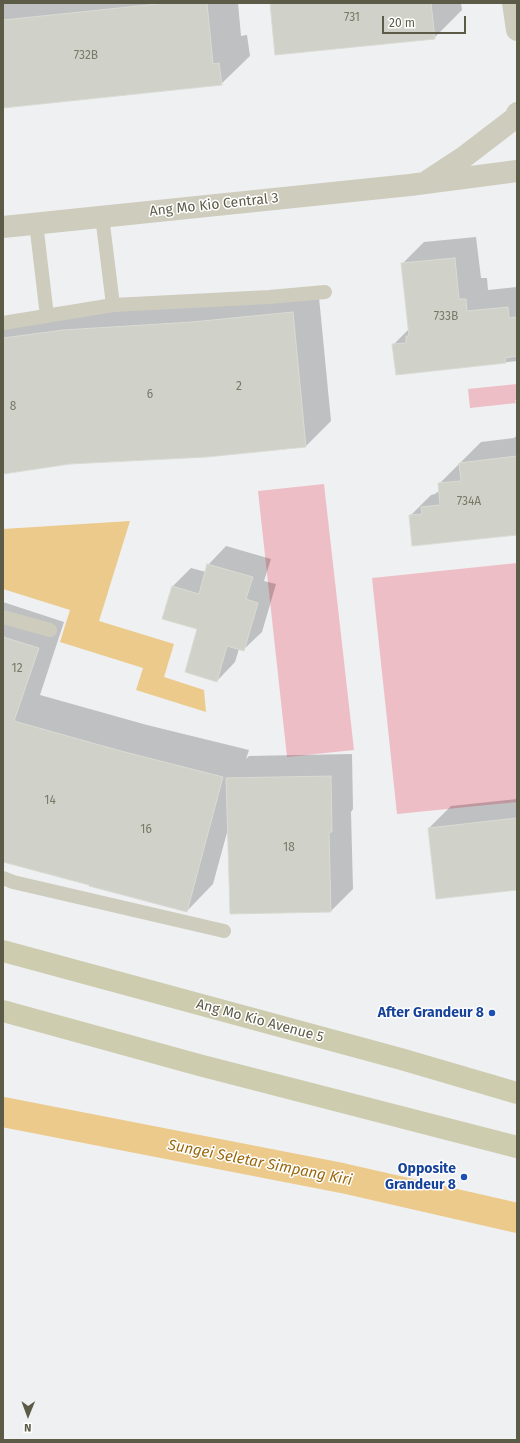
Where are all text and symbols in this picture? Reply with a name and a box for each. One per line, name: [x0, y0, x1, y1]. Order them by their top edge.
scale bar: [384, 8, 468, 34]
house number: 731: [344, 11, 360, 25]
text: 20 m: [389, 16, 415, 30]
house number: 732B: [74, 49, 98, 63]
street label: Ang Mo Kio Central 3: [149, 190, 279, 220]
house number: 733B: [434, 310, 458, 324]
house number: 2: [236, 380, 242, 394]
house number: 6: [147, 388, 153, 402]
house number: 8: [10, 400, 16, 414]
house number: 734A: [457, 495, 481, 509]
house number: 12: [11, 662, 23, 676]
house number: 14: [44, 794, 56, 808]
house number: 16: [140, 823, 152, 837]
house number: 18: [283, 841, 295, 855]
street label: Ang Mo Kio Avenue 5: [194, 996, 326, 1046]
place label: After Grandeur 8: [378, 1005, 484, 1021]
marker: After Grandeur 8: [487, 1008, 497, 1018]
water label: Sungei Seletar Simpang Kiri: [166, 1136, 354, 1190]
place label: Opposite Grandeur 8: [385, 1161, 456, 1194]
marker: Opposite Grandeur 8: [459, 1172, 469, 1182]
north arrow: [8, 1395, 48, 1435]
text: N: [24, 1421, 32, 1434]

